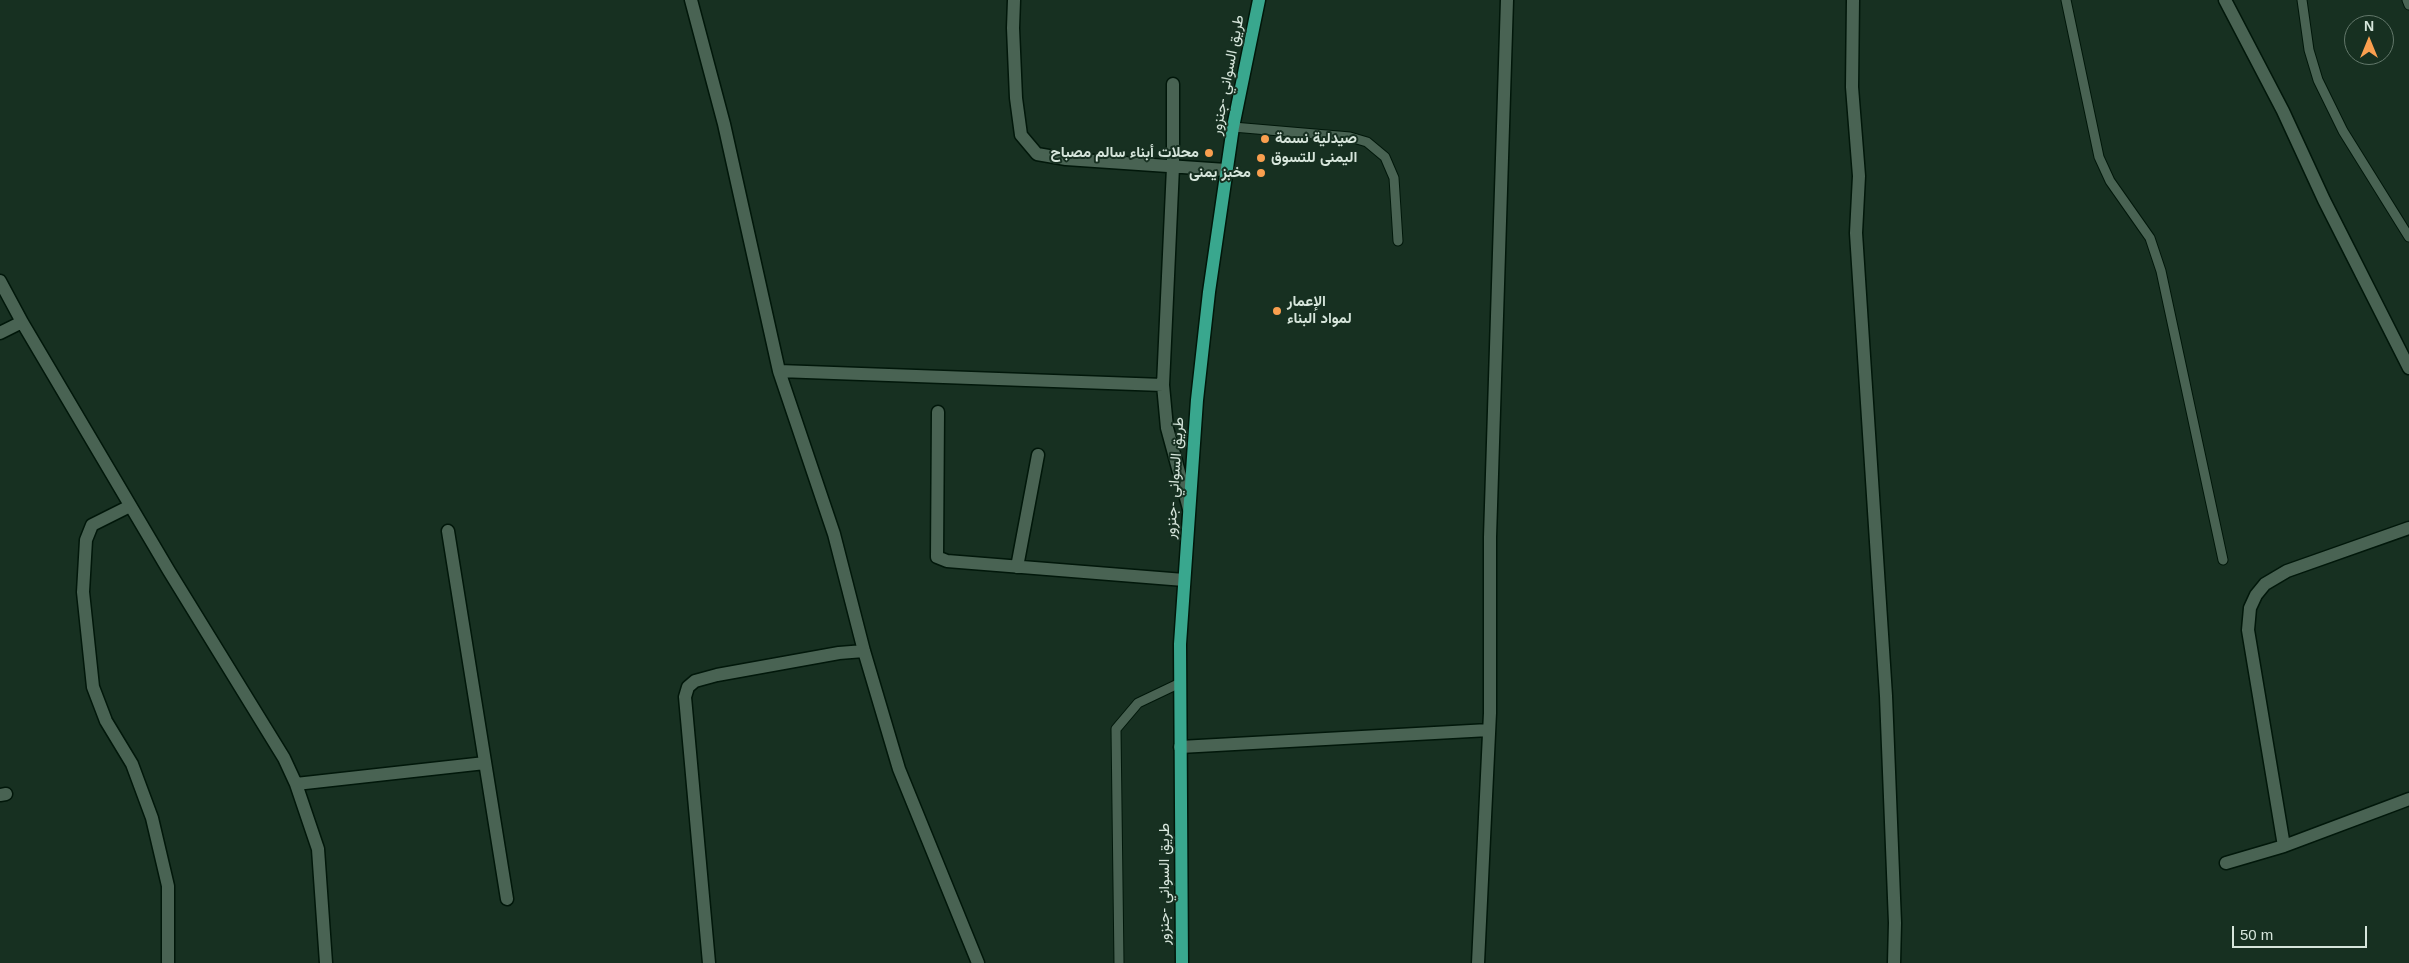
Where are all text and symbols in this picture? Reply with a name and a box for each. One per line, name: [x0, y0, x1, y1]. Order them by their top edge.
street label: طريق السواني -جنزور: [1208, 13, 1248, 137]
north arrow: [2344, 15, 2394, 65]
text: N: [2364, 18, 2374, 34]
place label: صيدلية نسمة: [1275, 130, 1357, 148]
marker: صيدلية نسمة: [1259, 133, 1271, 145]
place label: محلات أبناء سالم مصباح: [1050, 144, 1199, 162]
marker: محلات أبناء سالم مصباح: [1203, 147, 1215, 159]
place label: اليمنى للتسوق: [1271, 149, 1357, 167]
marker: اليمنى للتسوق: [1255, 152, 1267, 164]
place label: مخبز يمنى: [1189, 164, 1251, 182]
marker: مخبز يمنى: [1255, 167, 1267, 179]
place label: الإعمار لمواد البناء: [1287, 293, 1352, 328]
marker: الإعمار لمواد البناء: [1271, 305, 1283, 317]
street label: طريق السواني -جنزور: [1162, 416, 1188, 540]
street label: طريق السواني -جنزور: [1156, 823, 1174, 945]
scale bar: [2234, 916, 2369, 948]
text: 50 m: [2240, 926, 2273, 943]

